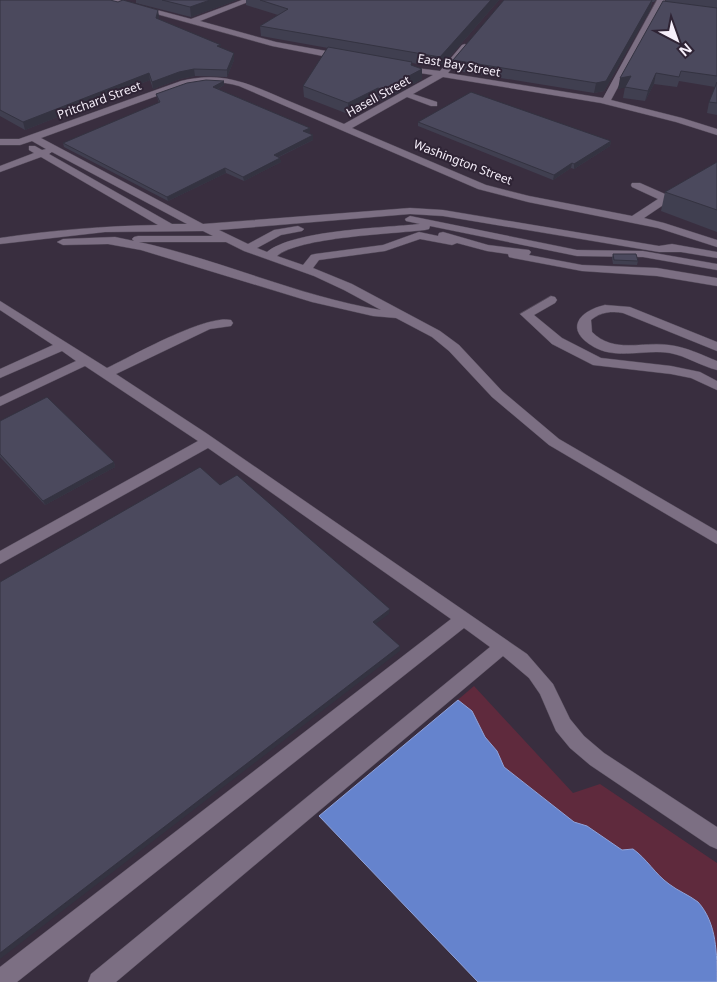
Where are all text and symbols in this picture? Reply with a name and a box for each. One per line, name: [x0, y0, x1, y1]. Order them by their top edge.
north arrow: [652, 15, 702, 65]
text: N: [675, 39, 696, 61]
street label: East Bay Street: [416, 49, 502, 81]
street label: Hasell Street: [343, 71, 414, 121]
street label: Pritchard Street: [55, 77, 144, 123]
street label: Washington Street: [411, 135, 515, 189]

